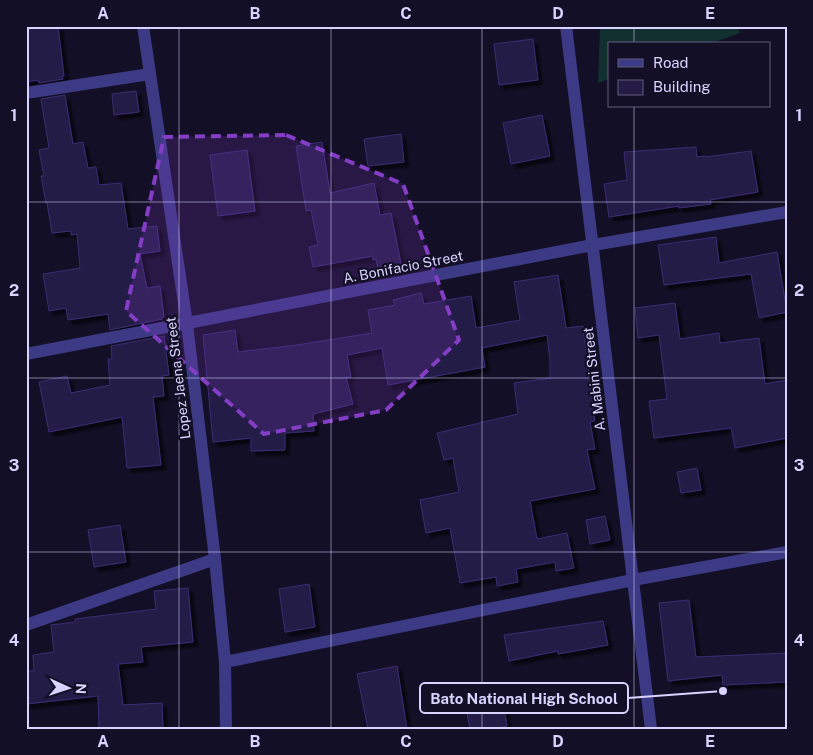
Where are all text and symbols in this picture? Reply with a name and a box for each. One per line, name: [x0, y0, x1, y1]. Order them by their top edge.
text: A: [97, 4, 109, 23]
text: B: [250, 4, 261, 23]
text: C: [400, 4, 412, 23]
text: D: [552, 4, 564, 23]
text: E: [705, 4, 715, 23]
legend: [608, 42, 770, 108]
text: Road: [653, 54, 689, 71]
text: Building: [653, 78, 711, 95]
text: 1: [11, 106, 17, 125]
text: 1: [796, 106, 802, 125]
street label: A. Bonifacio Street: [342, 248, 464, 286]
text: 2: [9, 281, 19, 300]
text: 2: [794, 281, 804, 300]
street label: Lopez Jaena Street: [163, 316, 193, 440]
street label: A. Mabini Street: [580, 326, 608, 432]
text: 3: [9, 456, 19, 475]
text: 3: [794, 456, 804, 475]
text: 4: [9, 631, 20, 650]
text: 4: [794, 631, 805, 650]
north arrow: [42, 662, 92, 712]
text: N: [73, 683, 89, 695]
callout: Bato National High School: [420, 683, 628, 713]
text: Bato National High School: [430, 690, 618, 707]
text: A: [97, 732, 109, 751]
text: B: [250, 732, 261, 751]
text: C: [400, 732, 412, 751]
text: D: [552, 732, 564, 751]
text: E: [705, 732, 715, 751]

